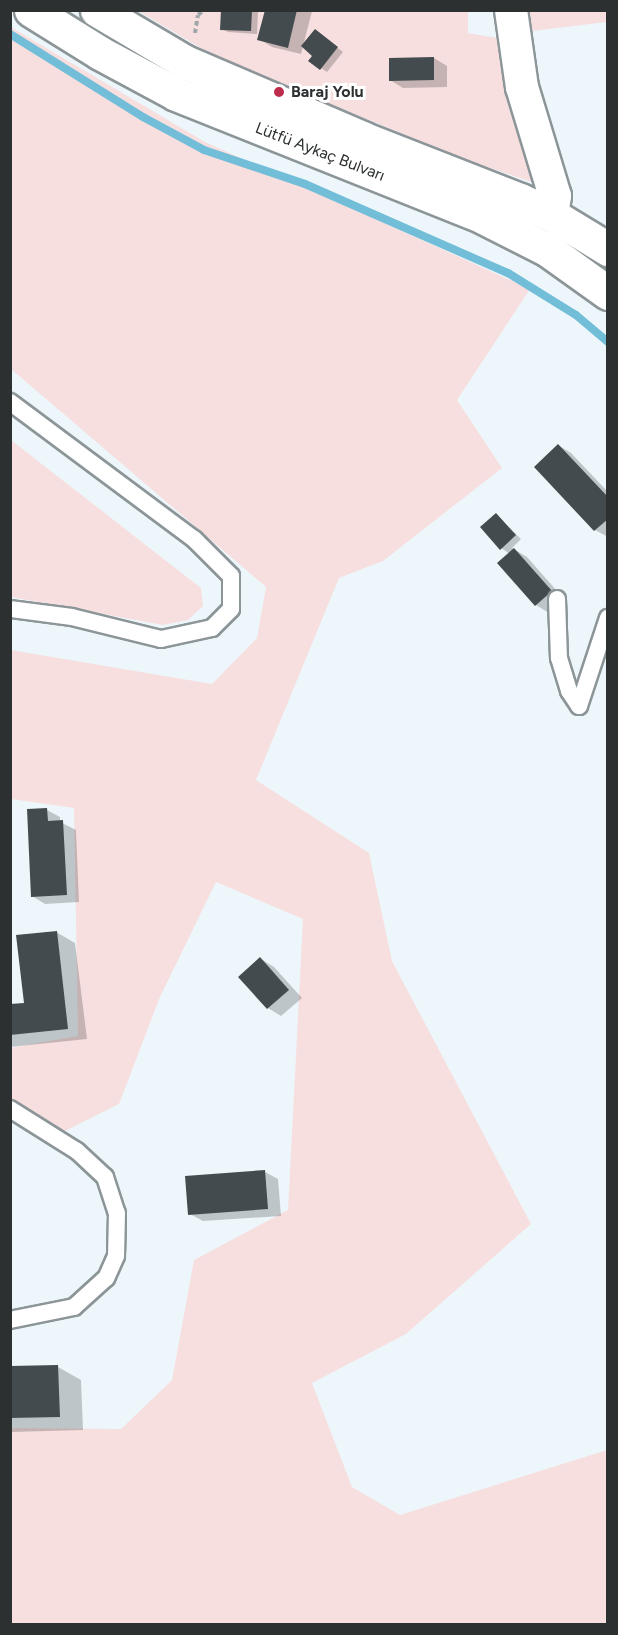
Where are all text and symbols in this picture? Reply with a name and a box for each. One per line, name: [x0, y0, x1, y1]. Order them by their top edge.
place label: Baraj Yolu: [291, 82, 364, 102]
marker: Baraj Yolu: [272, 85, 286, 99]
street label: Lütfü Aykaç Bulvarı: [253, 118, 387, 186]

